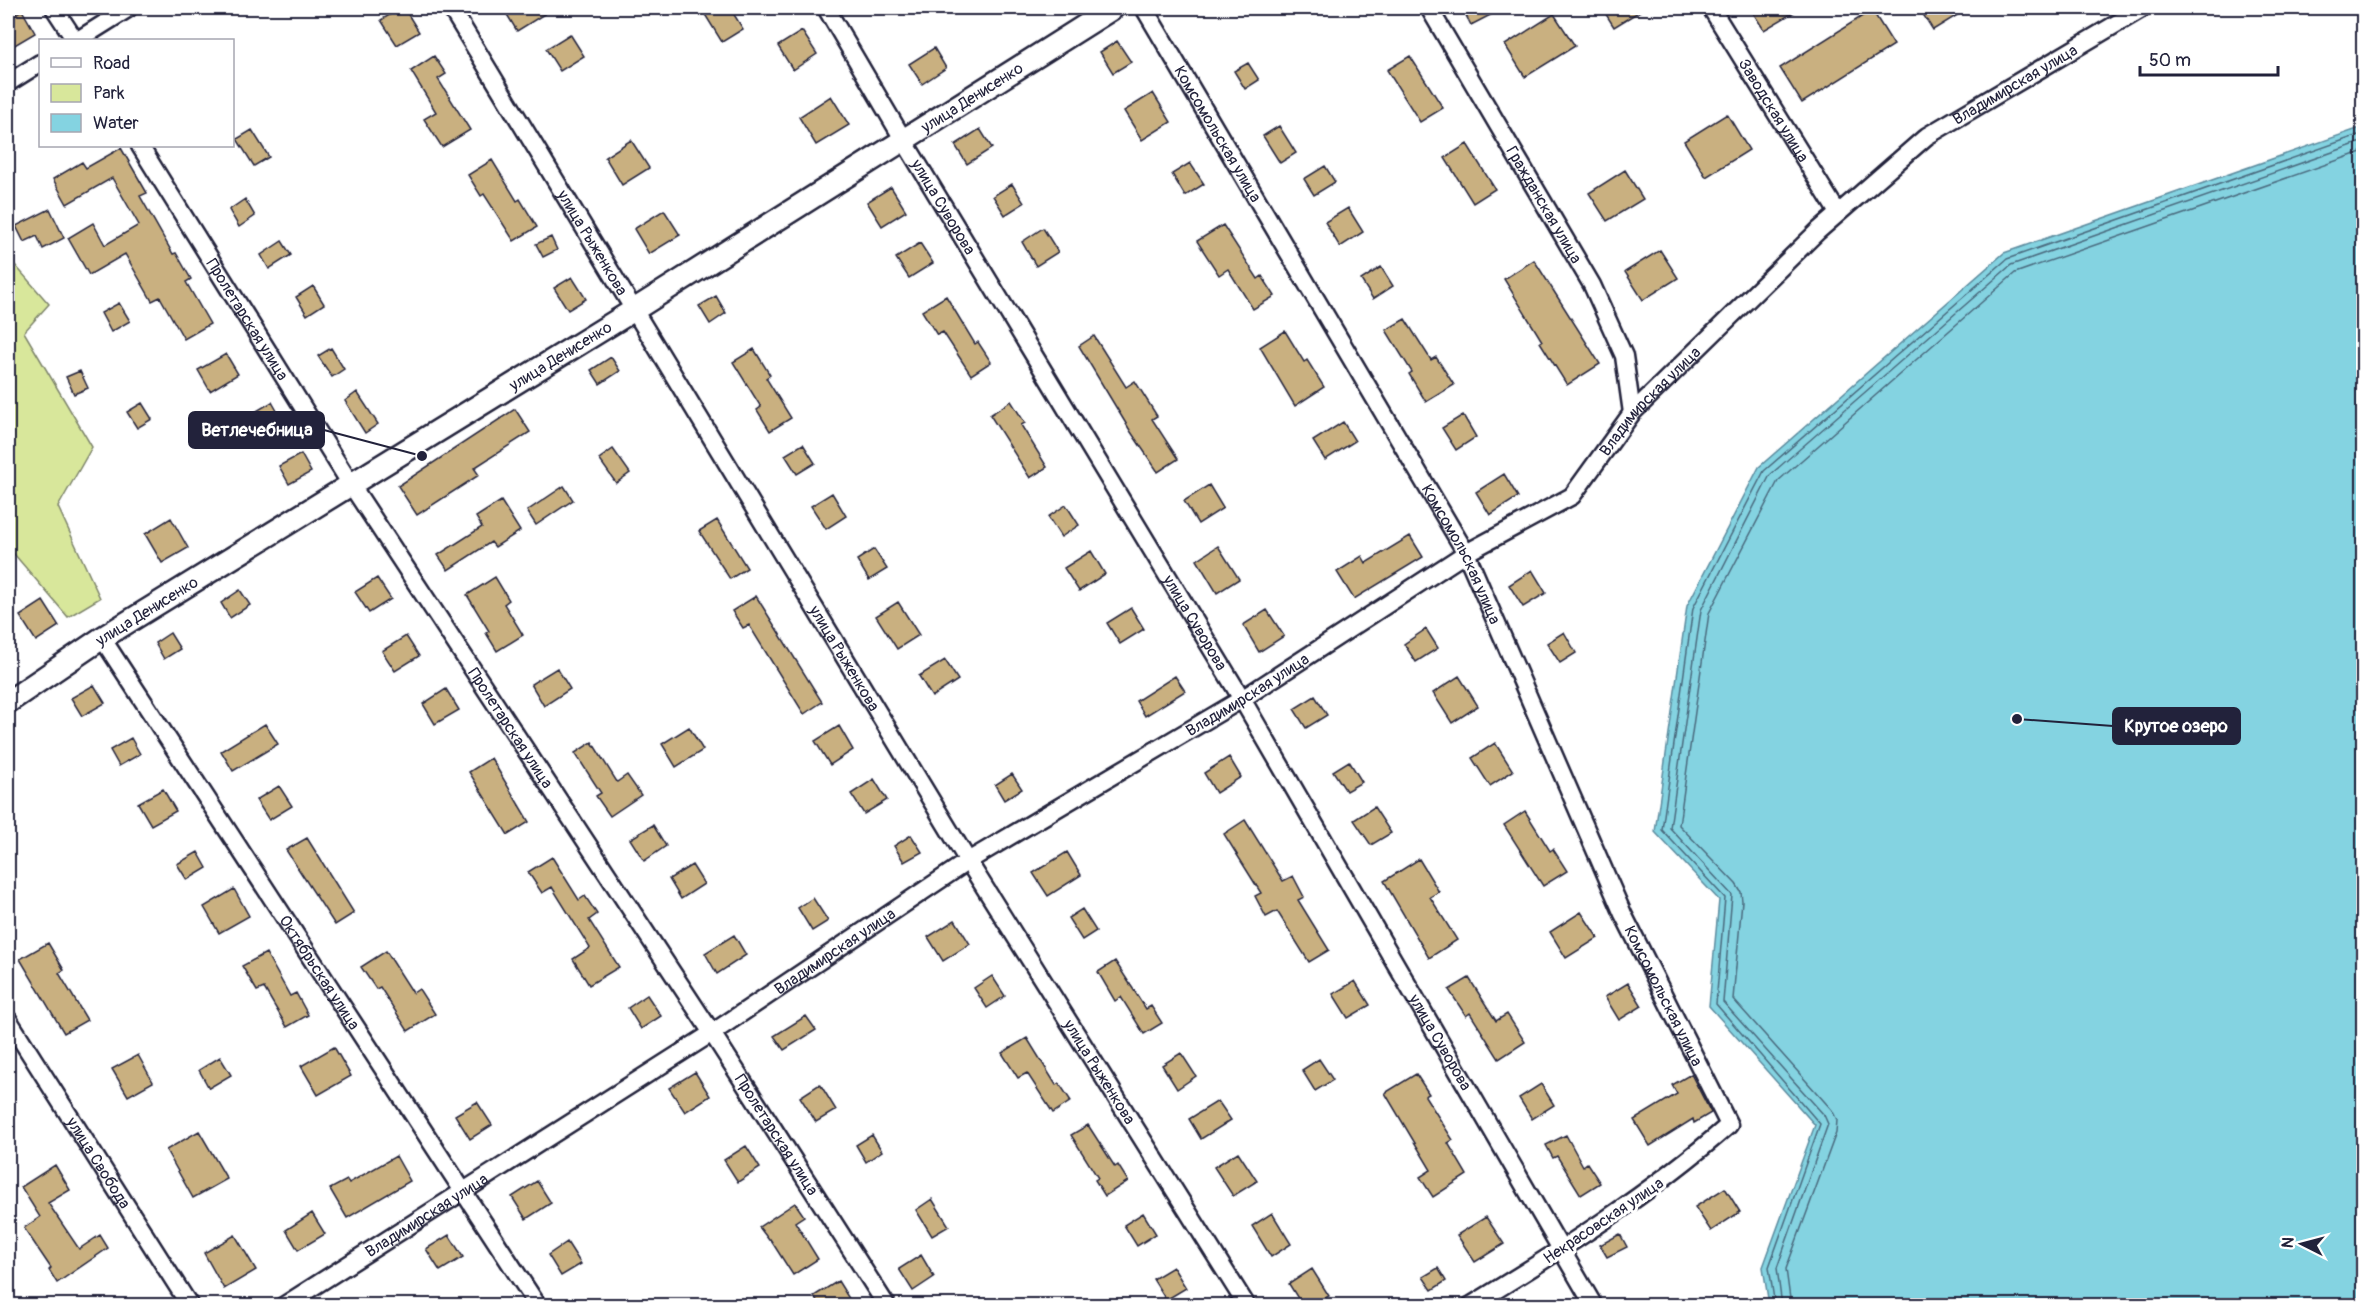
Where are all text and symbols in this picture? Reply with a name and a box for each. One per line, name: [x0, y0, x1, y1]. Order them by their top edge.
legend: [39, 39, 234, 147]
scale bar: [2140, 39, 2278, 77]
street label: Владимирская улица: [1949, 40, 2081, 130]
text: 50 m: [2149, 49, 2191, 72]
text: Road: [93, 52, 130, 75]
street label: Заводская улица: [1734, 55, 1813, 166]
street label: улица Денисенко: [917, 58, 1027, 138]
street label: Комсомольская улица: [1169, 62, 1265, 206]
text: Park: [93, 82, 125, 105]
text: Water: [93, 112, 139, 135]
street label: Гражданская улица: [1501, 143, 1586, 267]
street label: улица Суворова: [906, 155, 980, 259]
street label: улица Рыженкова: [552, 186, 632, 299]
street label: Пролетарская улица: [202, 255, 293, 384]
street label: улица Денисенко: [505, 317, 616, 396]
street label: Владимирская улица: [1595, 343, 1705, 460]
callout: Ветлечебница: [189, 412, 324, 448]
text: Ветлечебница: [201, 419, 313, 442]
street label: Комсомольская улица: [1417, 481, 1505, 627]
street label: улица Суворова: [1158, 571, 1231, 674]
street label: улица Денисенко: [91, 572, 202, 651]
street label: улица Рыженкова: [804, 601, 884, 715]
street label: Владимирская улица: [1182, 649, 1313, 741]
street label: Пролетарская улица: [463, 664, 557, 792]
callout: Крутое озеро: [2113, 708, 2240, 744]
text: Крутое озеро: [2124, 715, 2228, 738]
street label: Владимирская улица: [771, 904, 899, 999]
street label: Октябрьская улица: [275, 912, 364, 1034]
street label: Комсомольская улица: [1619, 922, 1707, 1070]
street label: улица Суворова: [1404, 990, 1476, 1094]
street label: улица Рыженкова: [1058, 1015, 1140, 1128]
street label: Пролетарская улица: [730, 1071, 822, 1199]
street label: улица Свобода: [61, 1113, 135, 1213]
street label: Владимирская улица: [362, 1169, 492, 1262]
street label: Некрасовская улица: [1540, 1173, 1667, 1268]
north arrow: [2272, 1214, 2332, 1274]
text: N: [2278, 1236, 2299, 1249]

